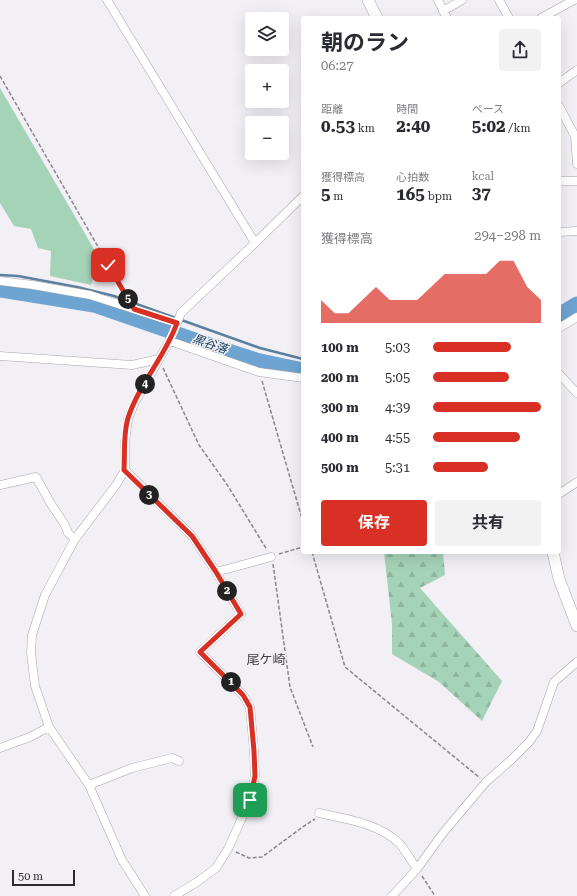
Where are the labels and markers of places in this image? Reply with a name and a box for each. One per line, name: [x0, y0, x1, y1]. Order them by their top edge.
pin: [91, 248, 125, 282]
pin: 5: [118, 289, 138, 309]
pin: 4: [135, 374, 155, 394]
pin: 3: [139, 485, 159, 505]
pin: 2: [217, 581, 237, 601]
pin: 1: [221, 672, 241, 692]
pin: [233, 783, 267, 817]

